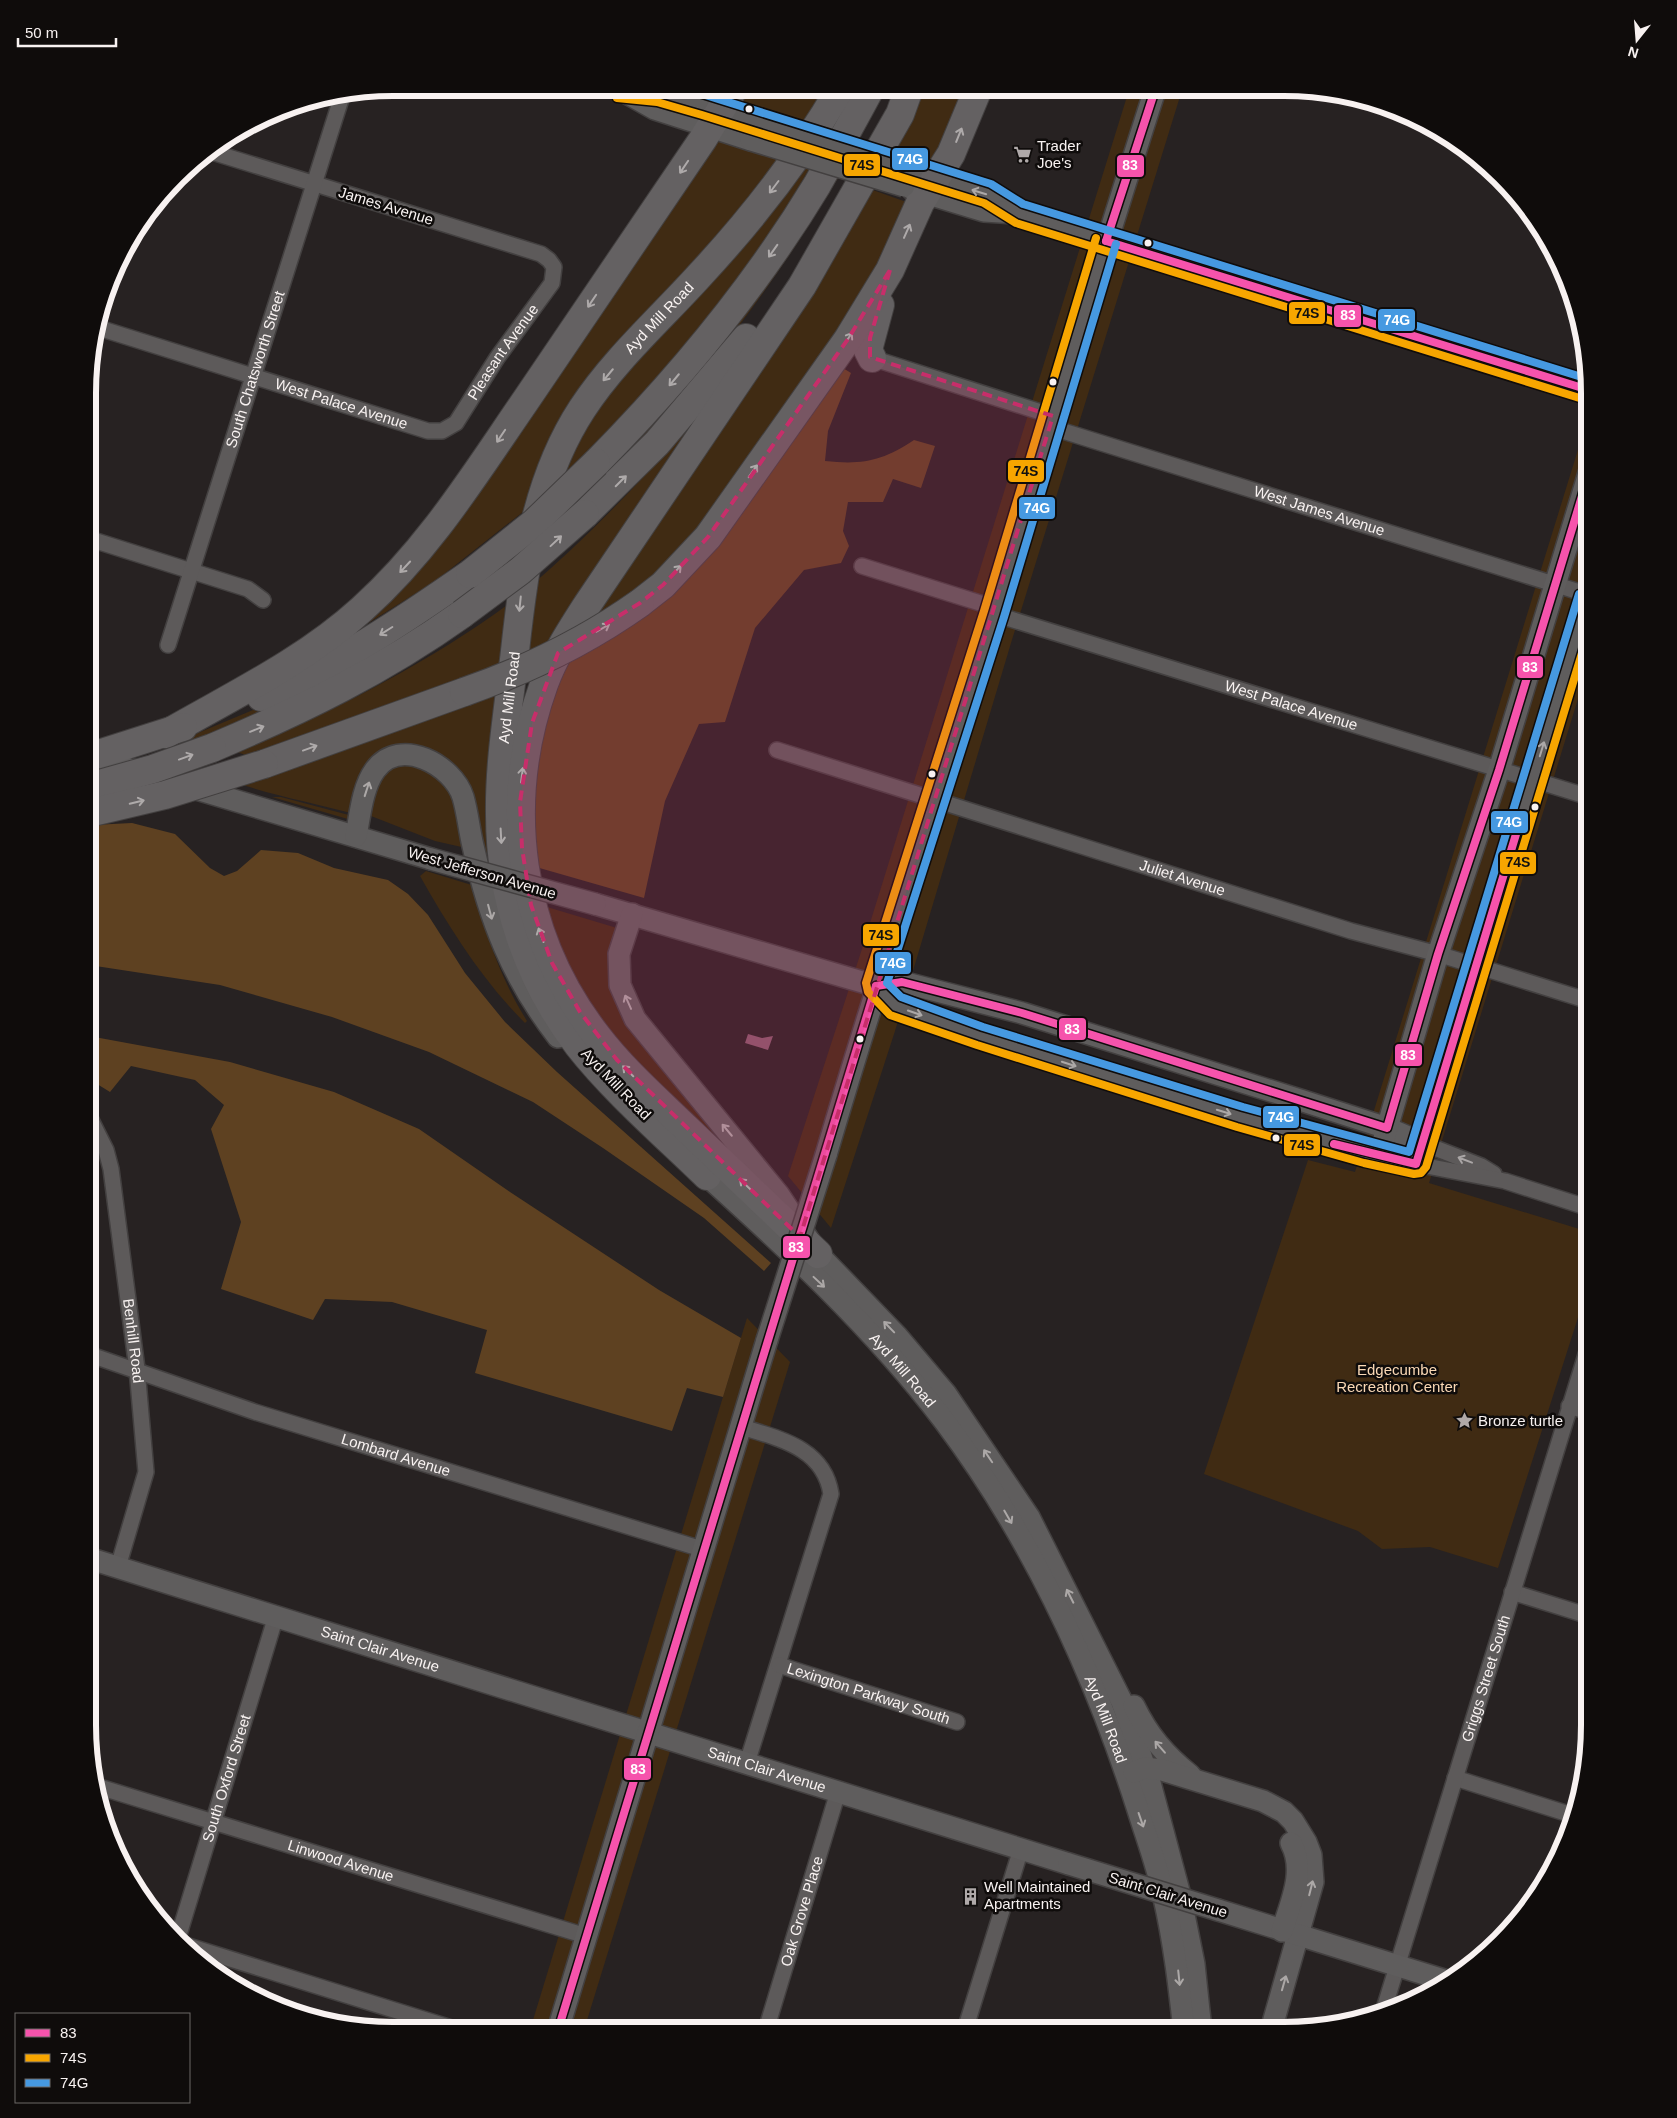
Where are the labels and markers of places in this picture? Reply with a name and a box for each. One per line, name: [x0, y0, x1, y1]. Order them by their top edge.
unlabelled marker: [744, 104, 754, 114]
place label: Trader Joe's: [1037, 137, 1081, 171]
supermarket icon: Trader Joe's: [1013, 145, 1033, 165]
unlabelled marker: [1143, 238, 1153, 248]
unlabelled marker: [1048, 377, 1058, 387]
unlabelled marker: [927, 769, 937, 779]
unlabelled marker: [1530, 802, 1540, 812]
unlabelled marker: [855, 1034, 865, 1044]
unlabelled marker: [1271, 1133, 1281, 1143]
place icon: Bronze turtle: [1454, 1411, 1474, 1431]
place label: Bronze turtle: [1478, 1412, 1563, 1429]
place label: Well Maintained Apartments: [984, 1878, 1090, 1912]
building icon: Well Maintained Apartments: [960, 1886, 980, 1906]

